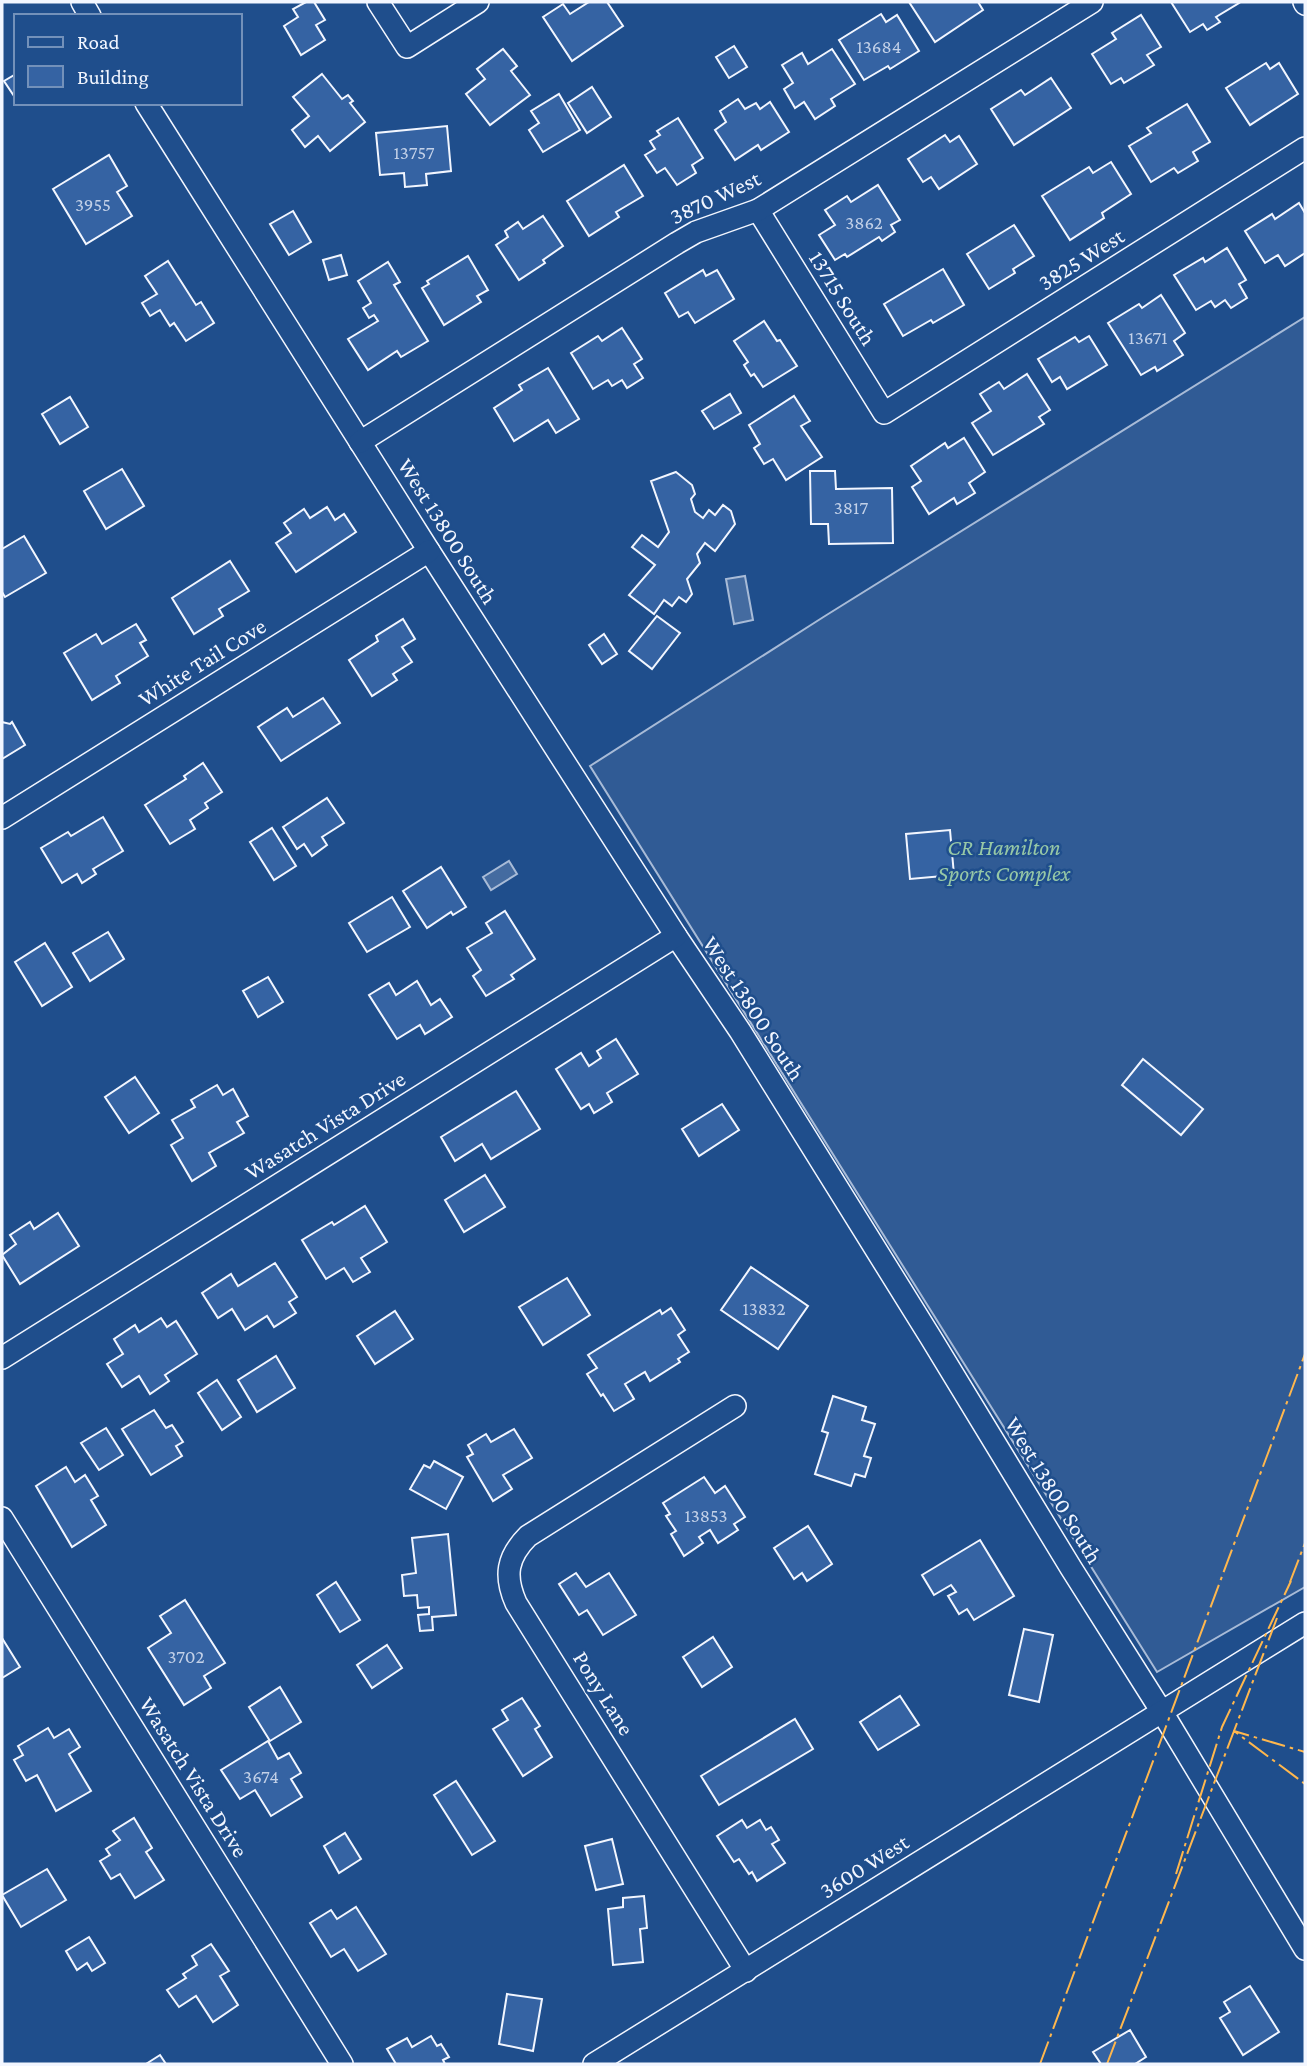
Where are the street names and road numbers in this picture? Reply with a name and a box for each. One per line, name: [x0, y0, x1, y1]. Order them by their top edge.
street label: 3870 West: [666, 165, 765, 229]
street label: 3825 West: [1033, 222, 1129, 296]
street label: 13715 South: [804, 246, 882, 350]
street label: West 13800 South: [393, 453, 503, 609]
street label: White Tail Cove: [133, 612, 271, 712]
street label: West 13800 South: [698, 931, 810, 1085]
street label: Wasatch Vista Drive: [240, 1065, 410, 1185]
street label: West 13800 South: [1000, 1412, 1108, 1568]
street label: Pony Lane: [568, 1646, 640, 1740]
street label: Wasatch Vista Drive: [134, 1692, 254, 1862]
street label: 3600 West: [815, 1828, 914, 1903]

